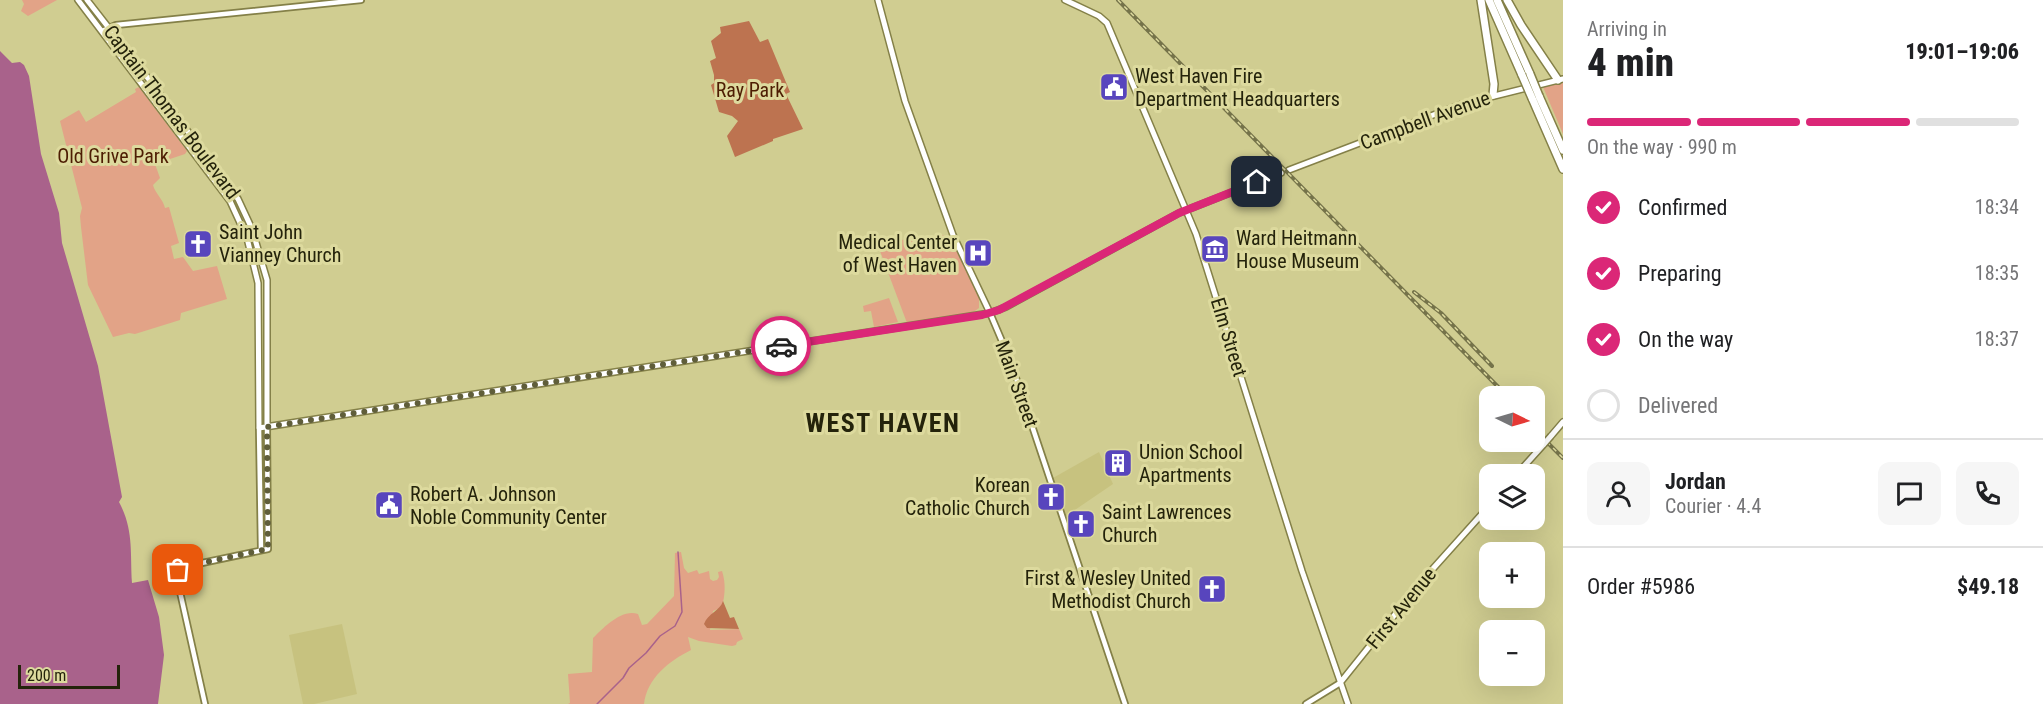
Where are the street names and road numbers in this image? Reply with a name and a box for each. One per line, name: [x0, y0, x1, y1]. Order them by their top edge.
street label: Captain Thomas Boulevard: [99, 20, 245, 204]
street label: Campbell Avenue: [1357, 85, 1493, 155]
street label: Elm Street: [1206, 295, 1252, 379]
street label: Main Street: [990, 337, 1044, 431]
street label: First Avenue: [1361, 563, 1441, 653]

